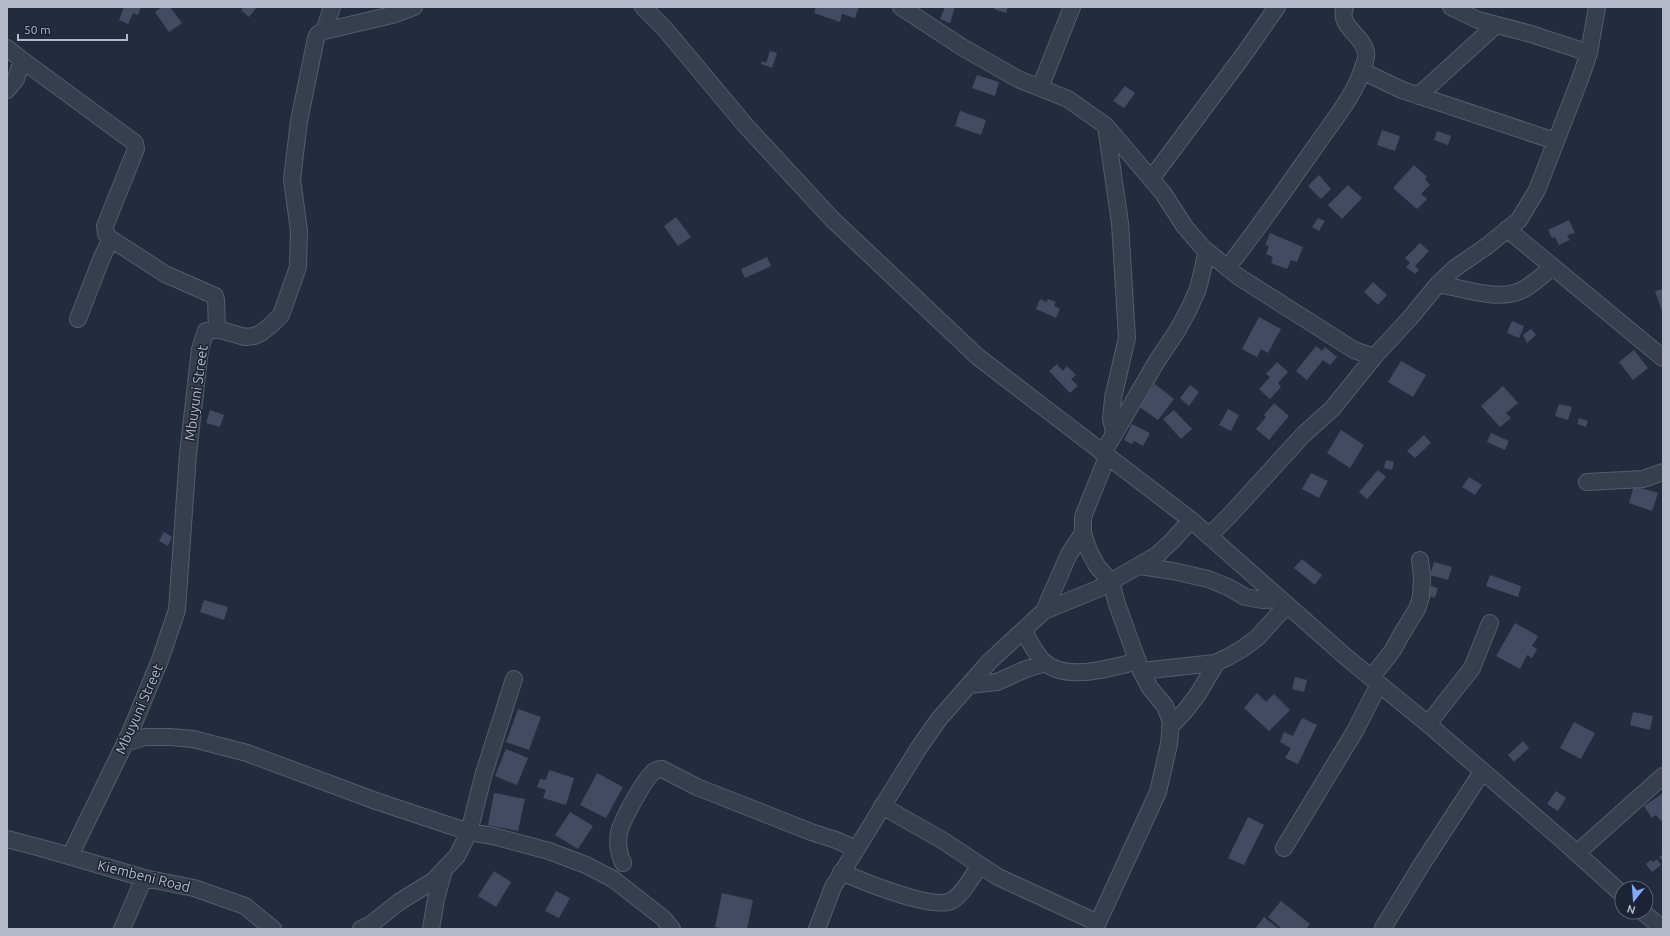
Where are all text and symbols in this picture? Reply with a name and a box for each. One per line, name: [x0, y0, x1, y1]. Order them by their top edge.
scale bar: [18, 16, 127, 42]
text: 50 m: [24, 23, 51, 36]
street label: Mbuyuni Street: [181, 343, 211, 442]
street label: Mbuyuni Street: [112, 661, 166, 756]
street label: Kiembeni Road: [96, 857, 192, 895]
north arrow: [1614, 880, 1654, 920]
text: N: [1625, 903, 1637, 917]

